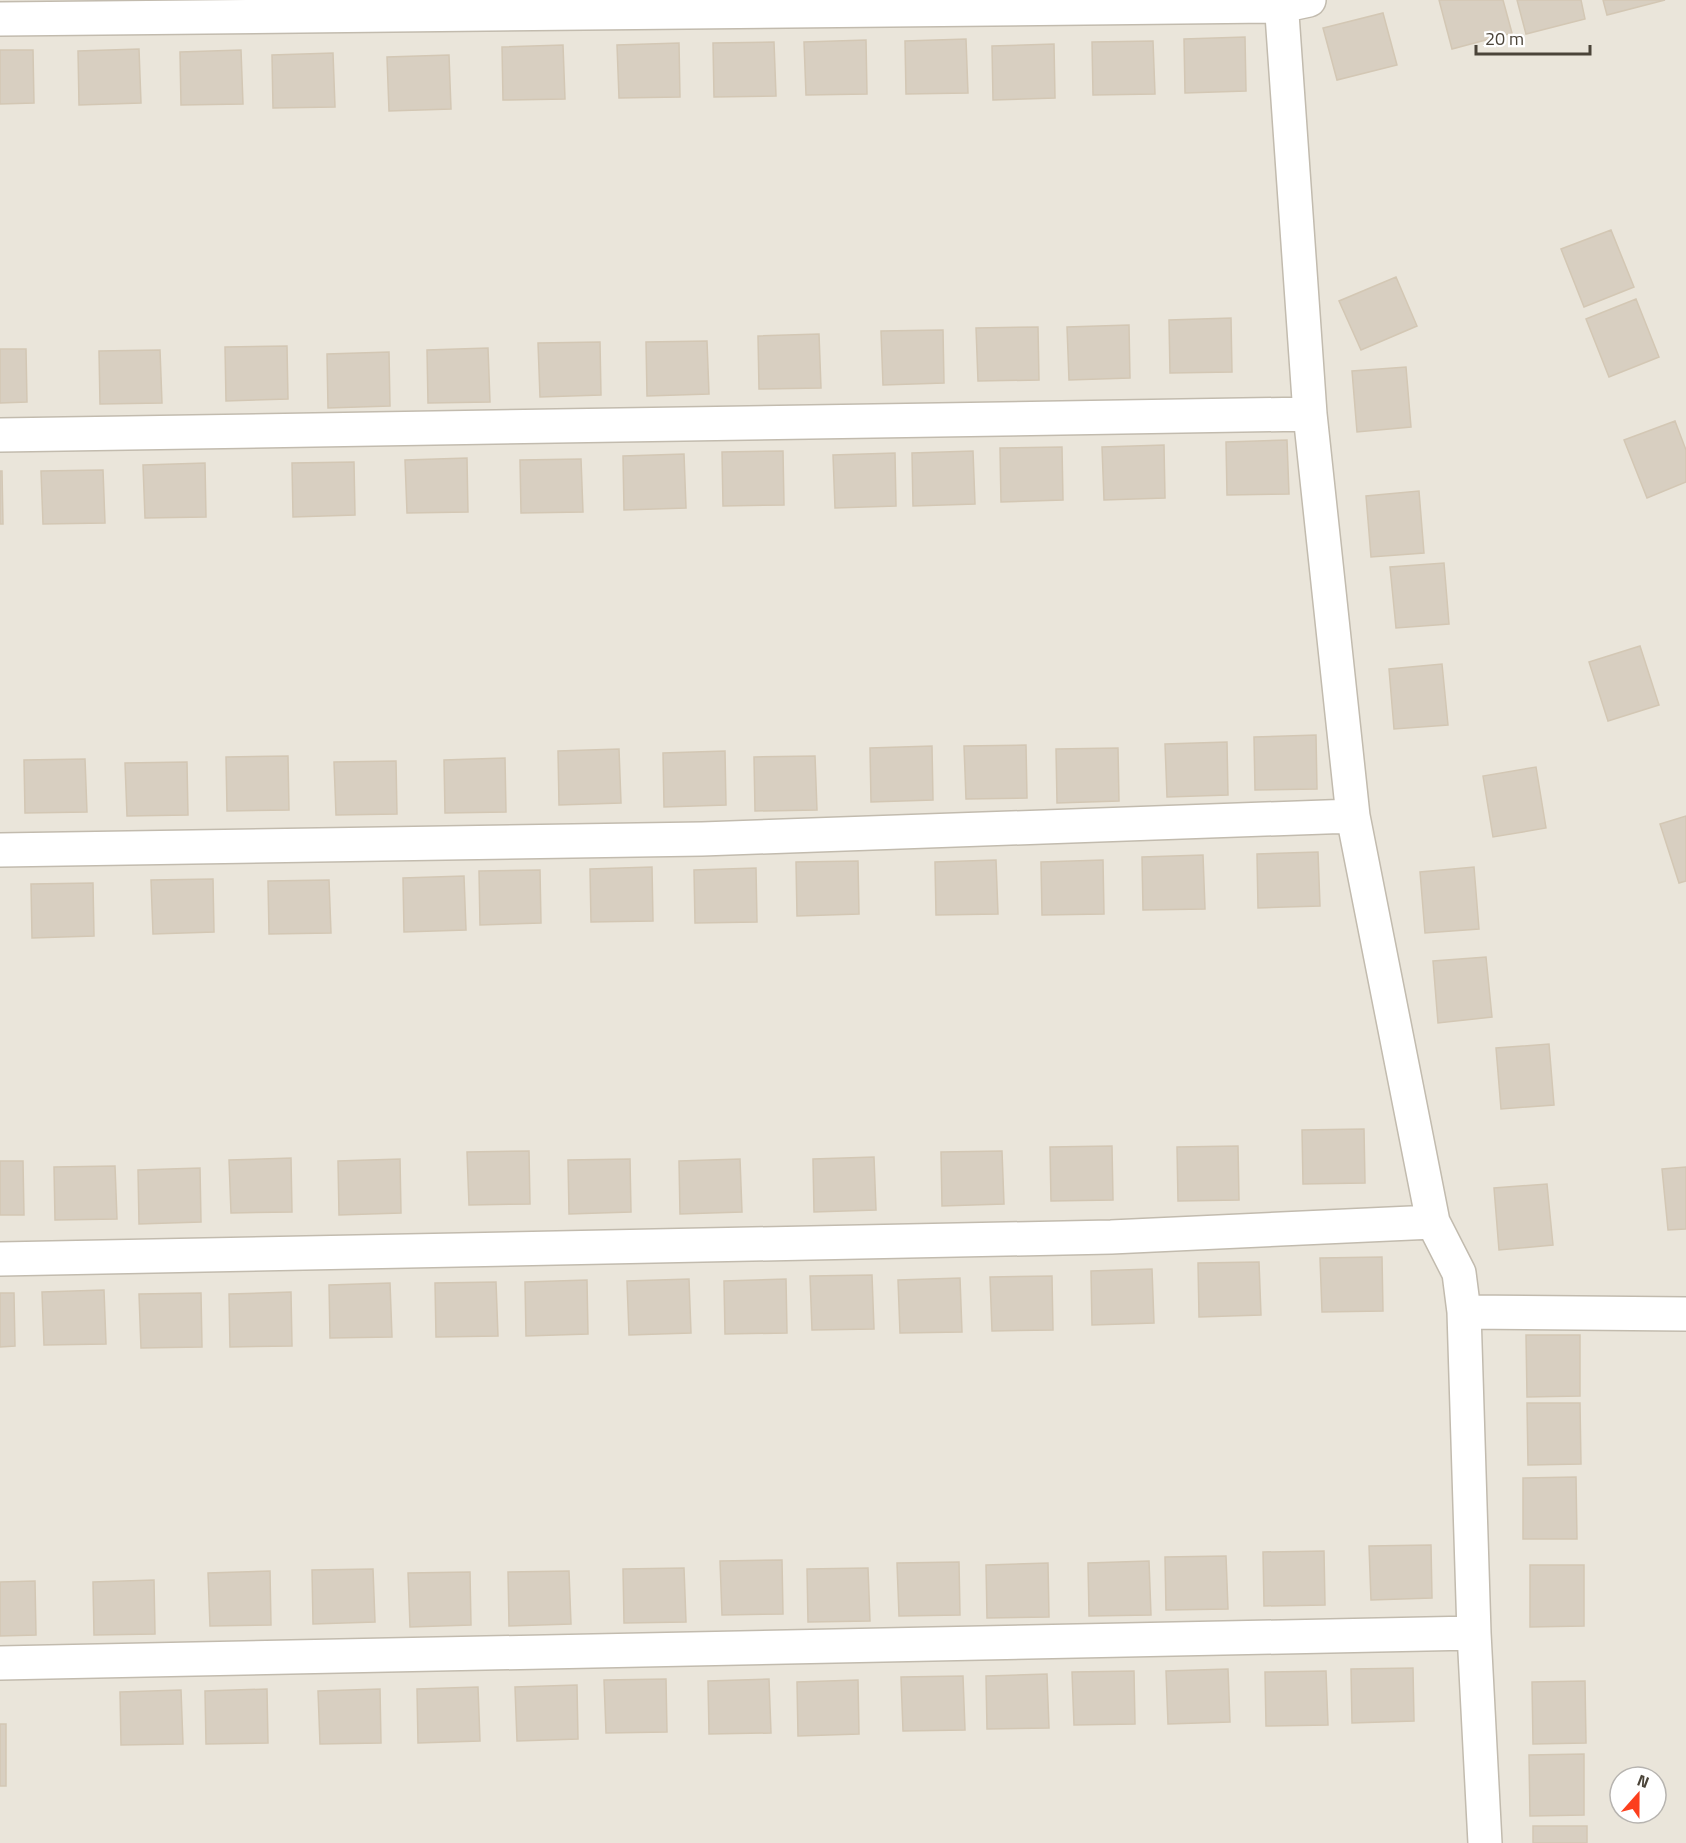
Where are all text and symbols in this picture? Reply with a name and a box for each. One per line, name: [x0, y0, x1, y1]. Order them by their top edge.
scale bar: [1476, 18, 1590, 56]
text: 20 m: [1485, 25, 1524, 52]
north arrow: [1608, 1765, 1668, 1825]
text: N: [1634, 1768, 1653, 1794]

